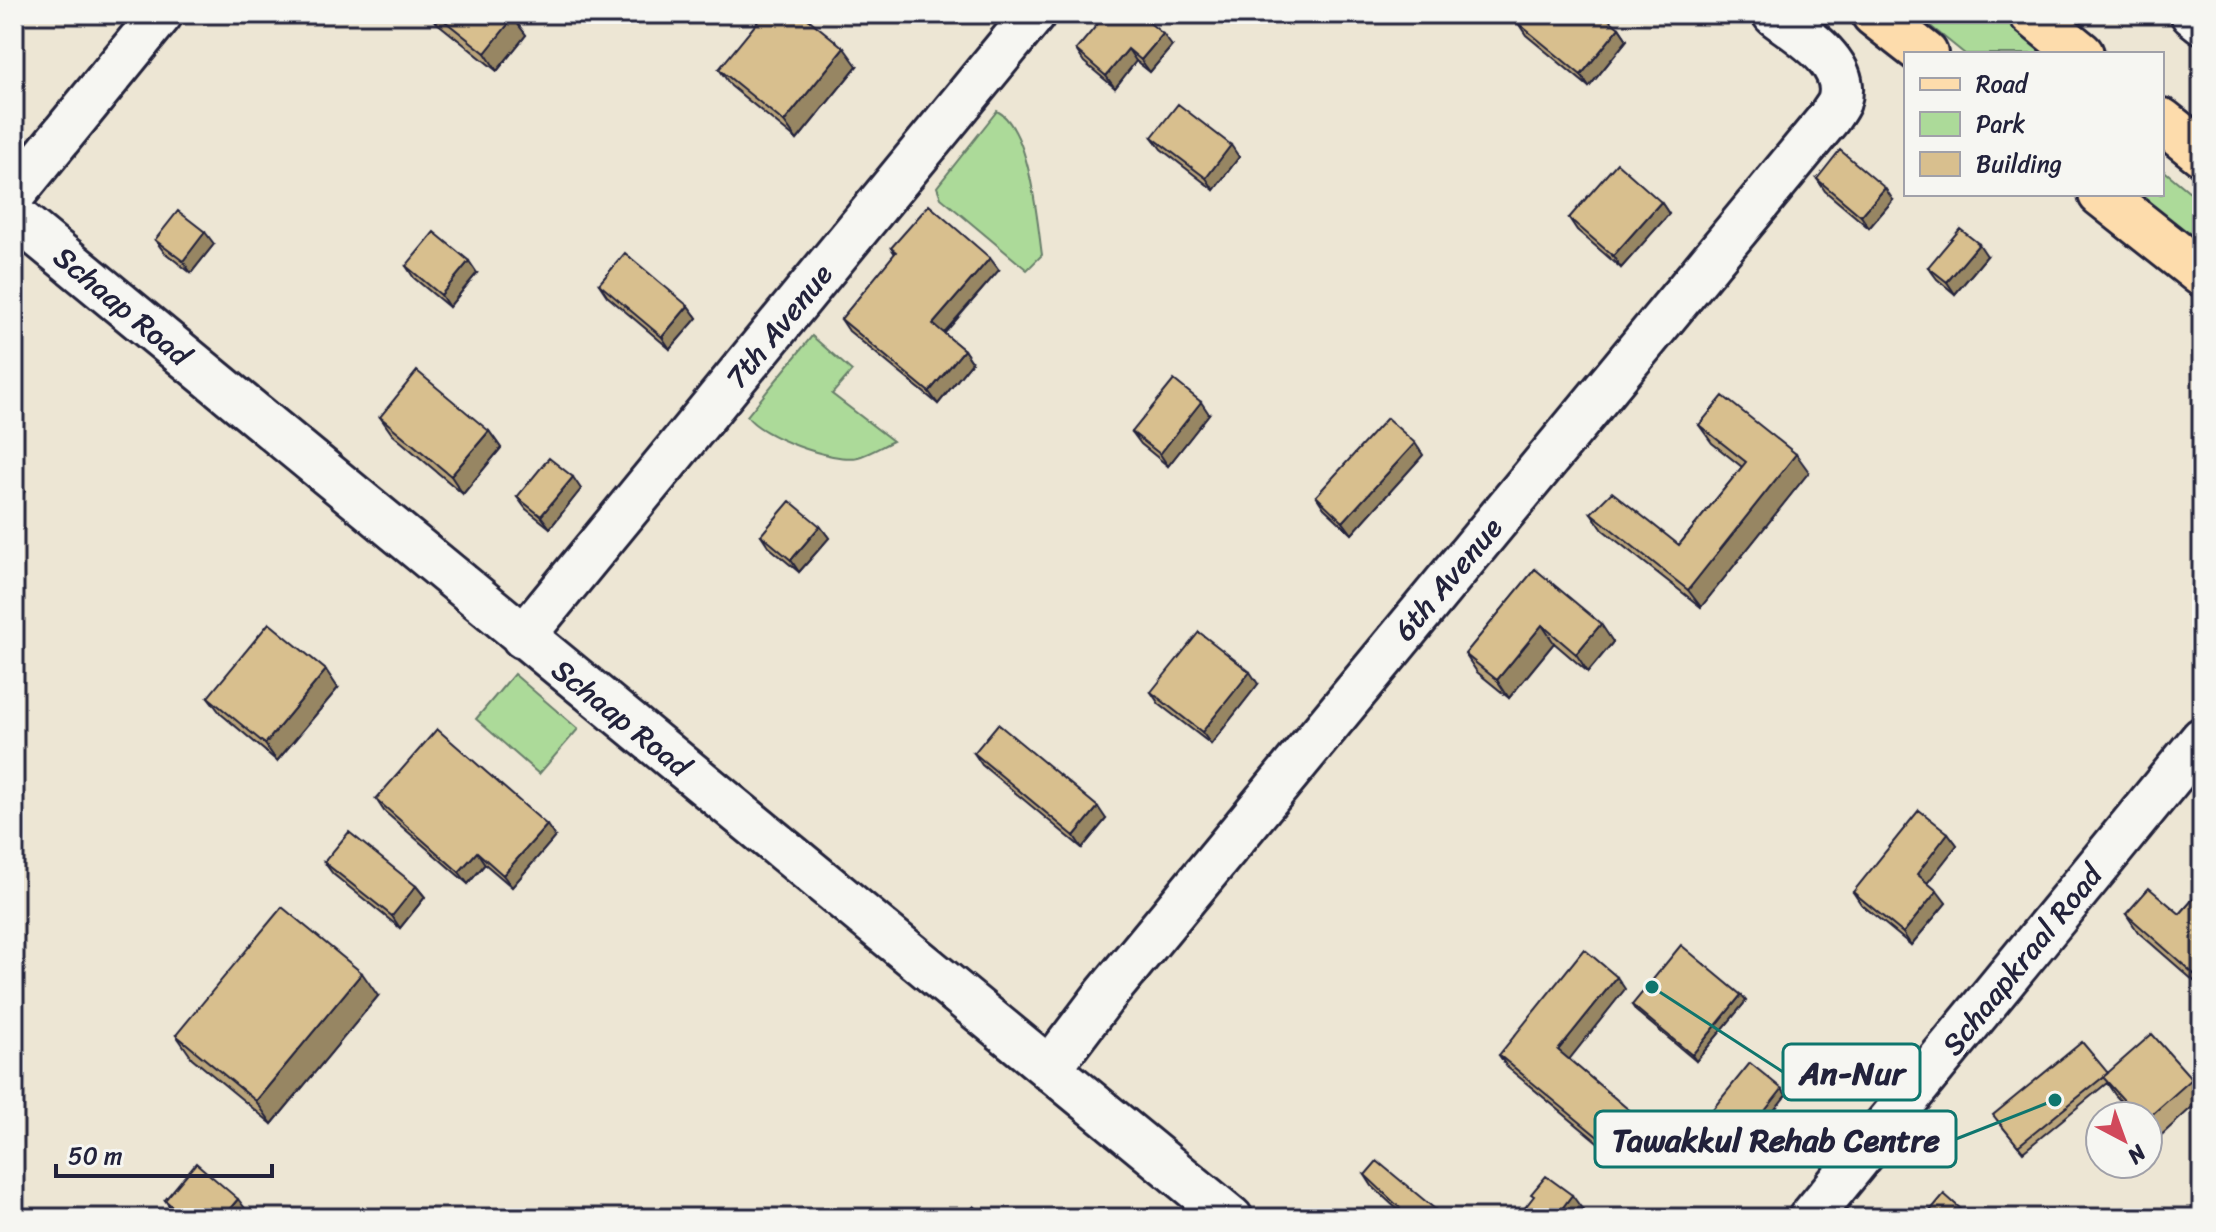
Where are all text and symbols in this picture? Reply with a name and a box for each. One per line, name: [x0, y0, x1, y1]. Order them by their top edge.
legend: [1904, 52, 2164, 196]
text: Road: [1976, 63, 2030, 105]
text: Park: [1976, 103, 2025, 145]
text: Building: [1976, 143, 2062, 185]
street label: Schaap Road: [41, 232, 205, 382]
street label: 7th Avenue: [711, 251, 847, 401]
street label: 6th Avenue: [1379, 504, 1517, 654]
street label: Schaap Road: [539, 644, 705, 793]
street label: Schaapkraal Road: [1927, 850, 2118, 1068]
callout: An-Nur: [1783, 1044, 1920, 1100]
text: An-Nur: [1797, 1045, 1908, 1102]
north arrow: [2084, 1100, 2164, 1180]
callout: Tawakkul Rehab Centre: [1595, 1111, 1956, 1167]
text: Tawakkul Rehab Centre: [1612, 1112, 1941, 1169]
scale bar: [56, 1128, 272, 1178]
text: N: [2118, 1134, 2156, 1175]
text: 50 m: [68, 1135, 123, 1177]

